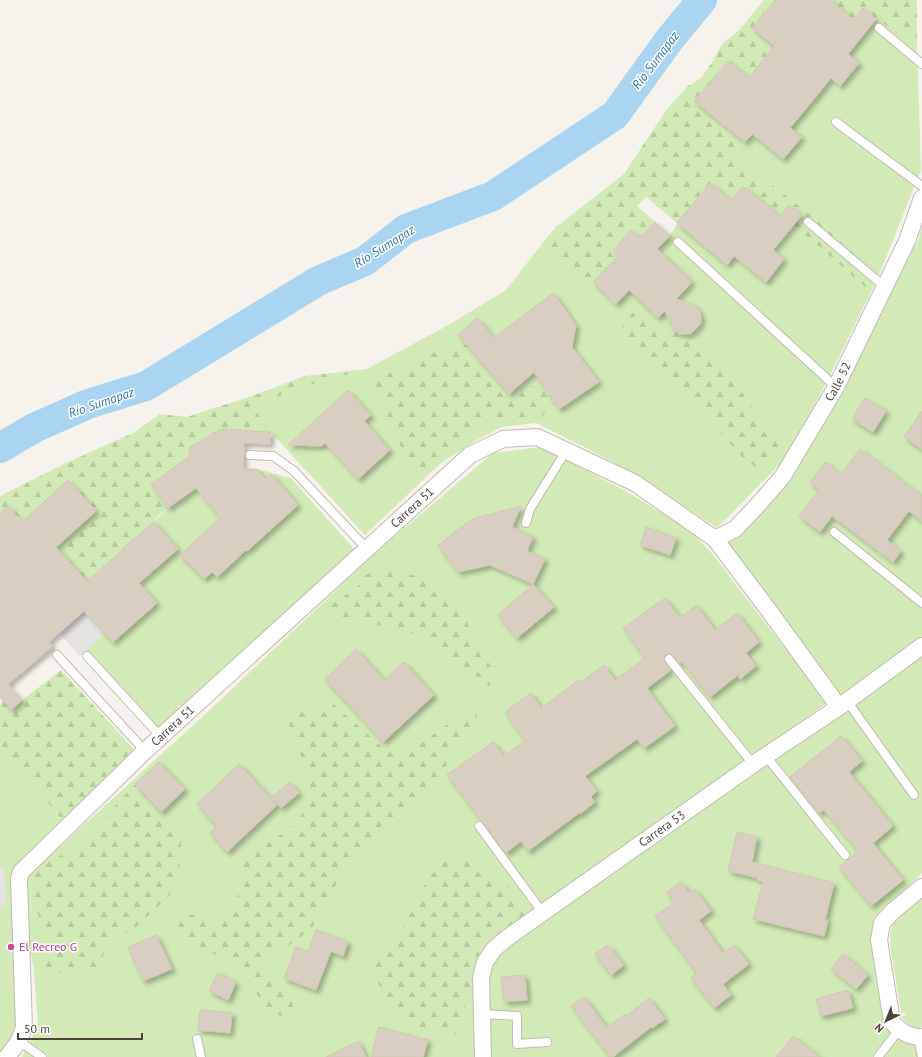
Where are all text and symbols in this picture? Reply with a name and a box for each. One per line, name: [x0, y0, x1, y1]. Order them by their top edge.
water label: Río Sumapaz: [628, 28, 683, 93]
water label: Río Sumapaz: [351, 221, 418, 272]
street label: Calle 52: [821, 360, 854, 404]
water label: Río Sumapaz: [66, 383, 137, 422]
street label: Carrera 51: [387, 484, 437, 531]
street label: Carrera 51: [148, 702, 197, 749]
street label: Carrera 53: [636, 807, 688, 850]
place label: El Recreo G: [19, 939, 77, 954]
marker: El Recreo G: [6, 942, 16, 952]
north arrow: [866, 1001, 906, 1041]
scale bar: [18, 1015, 142, 1041]
text: 50 m: [24, 1021, 50, 1036]
text: N: [872, 1021, 887, 1036]

